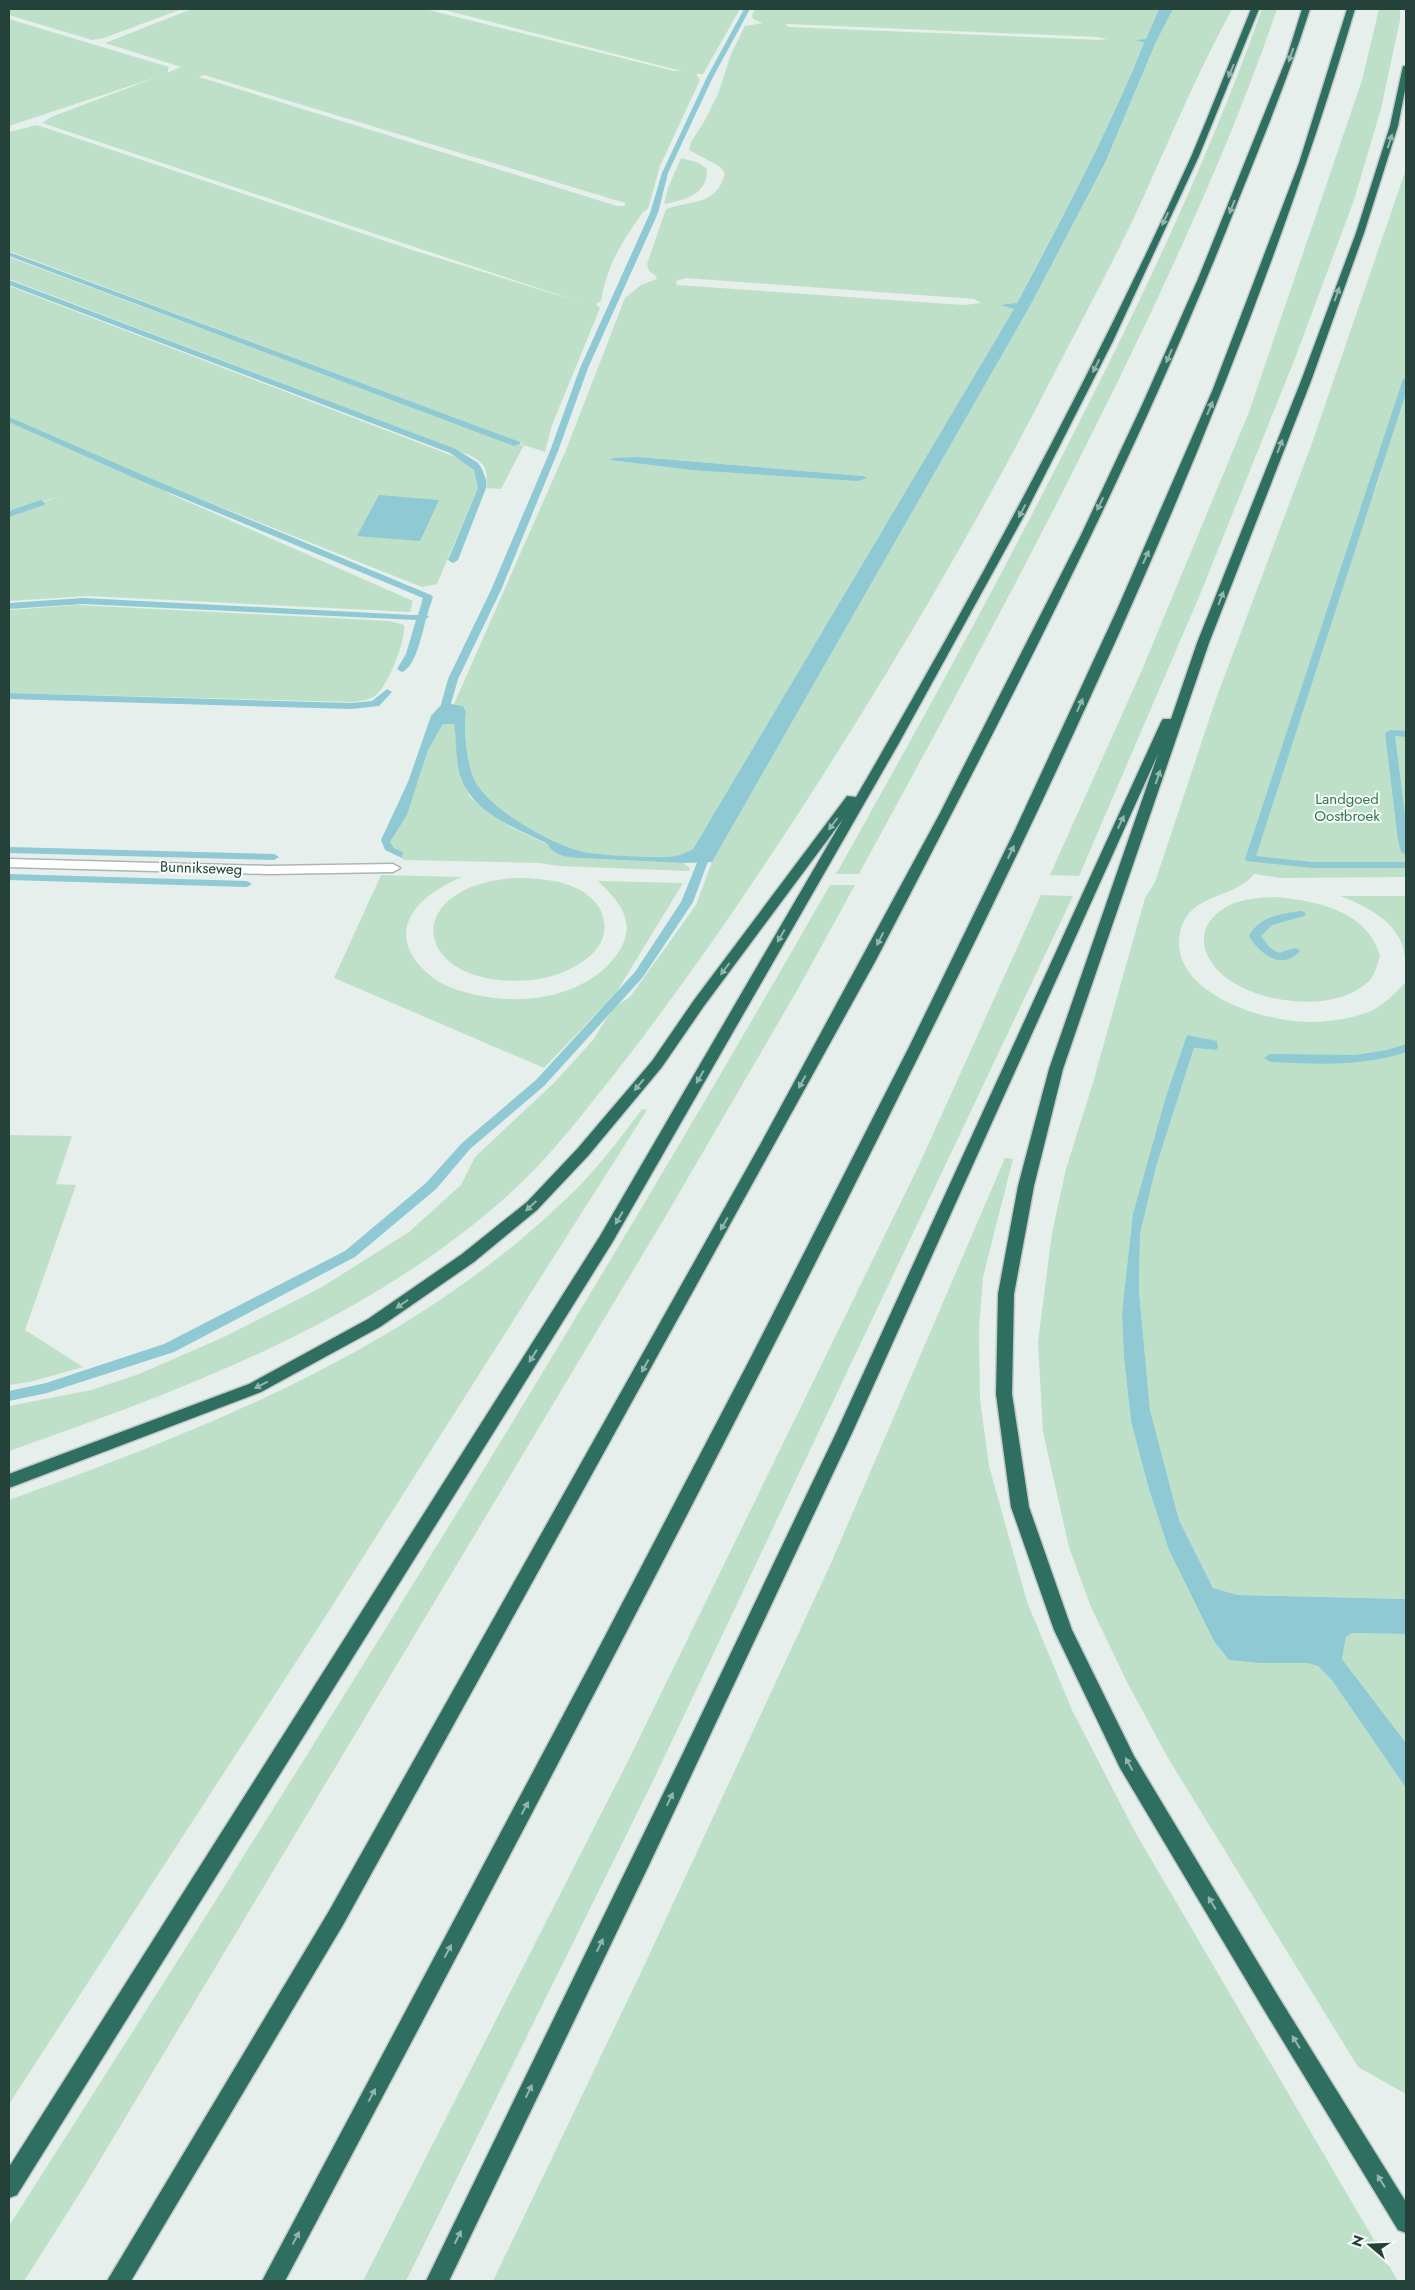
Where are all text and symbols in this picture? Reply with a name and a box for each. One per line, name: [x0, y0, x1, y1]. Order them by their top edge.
one-way arrow: [1287, 48, 1294, 63]
one-way arrow: [1227, 63, 1234, 78]
one-way arrow: [1386, 133, 1394, 148]
one-way arrow: [1228, 199, 1235, 214]
one-way arrow: [1161, 212, 1169, 226]
one-way arrow: [1334, 287, 1341, 302]
one-way arrow: [1164, 349, 1172, 363]
one-way arrow: [1092, 359, 1100, 373]
one-way arrow: [1207, 401, 1215, 415]
one-way arrow: [1277, 439, 1284, 454]
one-way arrow: [1096, 497, 1104, 511]
one-way arrow: [1018, 503, 1026, 518]
one-way arrow: [1143, 550, 1151, 564]
one-way arrow: [1217, 590, 1225, 605]
one-way arrow: [1076, 698, 1084, 712]
one-way arrow: [1154, 769, 1162, 784]
park label: Landgoed Oostbroek: [1314, 788, 1380, 827]
one-way arrow: [1118, 815, 1126, 829]
one-way arrow: [827, 817, 838, 830]
one-way arrow: [1007, 845, 1015, 860]
street label: Bunnikseweg: [159, 856, 243, 880]
one-way arrow: [777, 930, 786, 943]
one-way arrow: [876, 931, 884, 946]
one-way arrow: [719, 962, 730, 975]
one-way arrow: [695, 1070, 704, 1084]
one-way arrow: [798, 1075, 807, 1088]
one-way arrow: [634, 1078, 645, 1091]
one-way arrow: [526, 1200, 538, 1212]
one-way arrow: [614, 1211, 623, 1224]
one-way arrow: [720, 1216, 728, 1231]
one-way arrow: [395, 1299, 409, 1309]
one-way arrow: [528, 1349, 537, 1362]
one-way arrow: [640, 1359, 649, 1372]
one-way arrow: [254, 1381, 268, 1389]
one-way arrow: [1125, 1756, 1133, 1771]
one-way arrow: [666, 1791, 674, 1806]
one-way arrow: [521, 1801, 529, 1815]
one-way arrow: [1207, 1897, 1216, 1910]
one-way arrow: [597, 1938, 605, 1952]
one-way arrow: [444, 1945, 453, 1958]
one-way arrow: [1291, 2036, 1300, 2049]
one-way arrow: [525, 2084, 534, 2099]
one-way arrow: [368, 2087, 376, 2102]
one-way arrow: [1376, 2174, 1385, 2187]
north arrow: [1345, 2220, 1395, 2270]
one-way arrow: [454, 2230, 462, 2245]
one-way arrow: [292, 2231, 300, 2245]
text: N: [1346, 2232, 1369, 2249]

